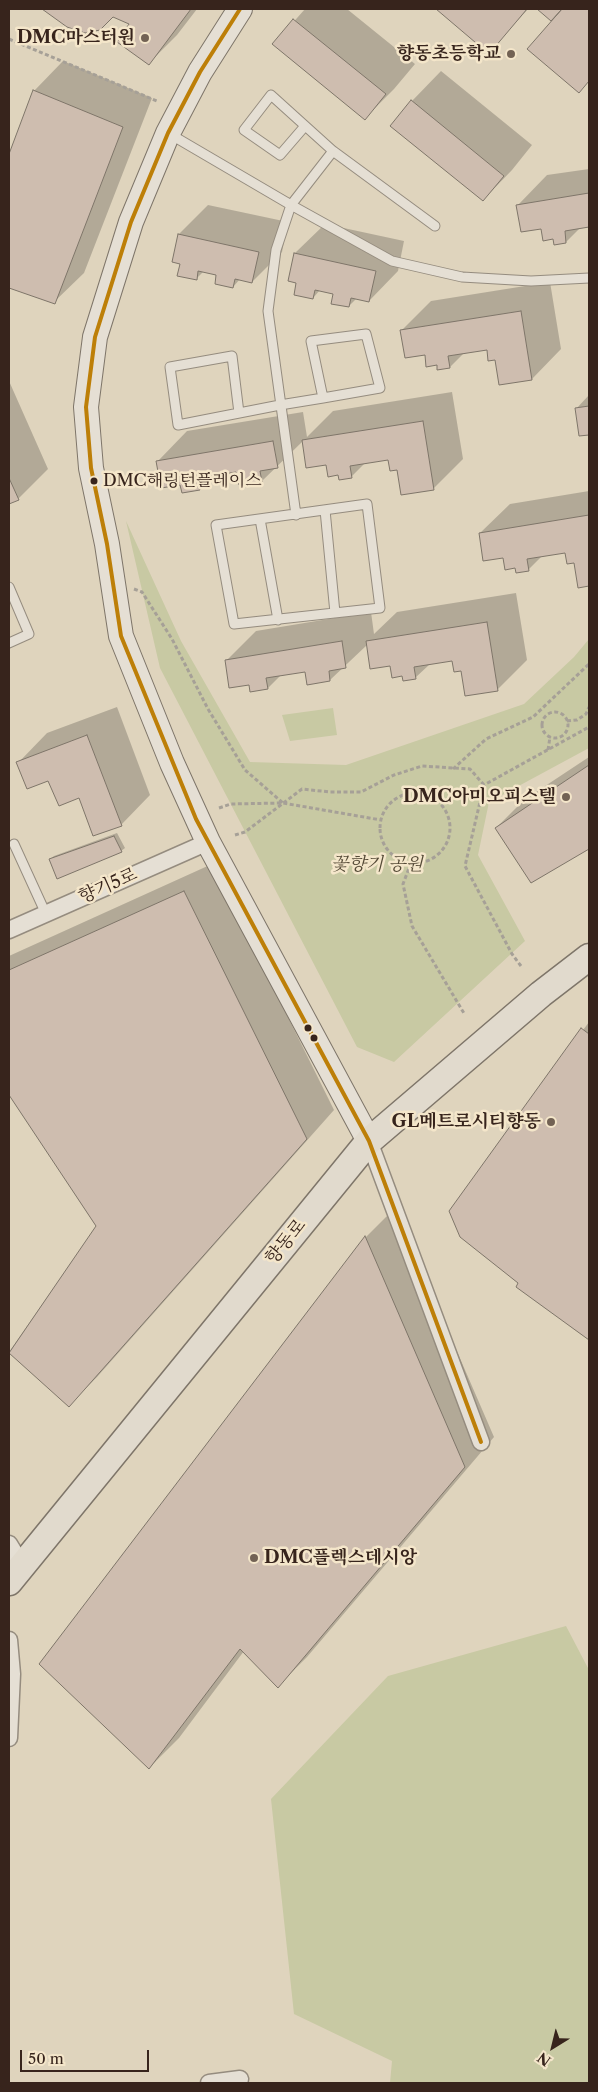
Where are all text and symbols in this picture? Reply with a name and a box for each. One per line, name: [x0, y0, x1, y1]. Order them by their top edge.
place label: DMC마스터원: [17, 27, 135, 49]
marker: DMC마스터원: [139, 32, 151, 44]
place label: 향동초등학교: [397, 43, 501, 65]
marker: 향동초등학교: [505, 48, 517, 60]
place label: DMC해링턴플레이스: [103, 471, 262, 491]
marker: DMC해링턴플레이스: [89, 476, 99, 486]
place label: DMC아미오피스텔: [403, 786, 556, 808]
marker: DMC아미오피스텔: [560, 791, 572, 803]
park label: 꽃향기 공원: [331, 854, 423, 876]
street label: 향기5로: [75, 864, 141, 908]
unlabelled marker: [303, 1023, 313, 1033]
unlabelled marker: [309, 1033, 319, 1043]
place label: GL메트로시티향동: [392, 1111, 541, 1133]
marker: GL메트로시티향동: [545, 1116, 557, 1128]
street label: 향동로: [261, 1215, 311, 1269]
place label: DMC플렉스데시앙: [264, 1547, 417, 1569]
marker: DMC플렉스데시앙: [248, 1552, 260, 1564]
north arrow: [528, 2022, 578, 2072]
scale bar: [22, 2040, 151, 2072]
text: N: [534, 2048, 554, 2070]
text: 50 m: [28, 2049, 64, 2068]

